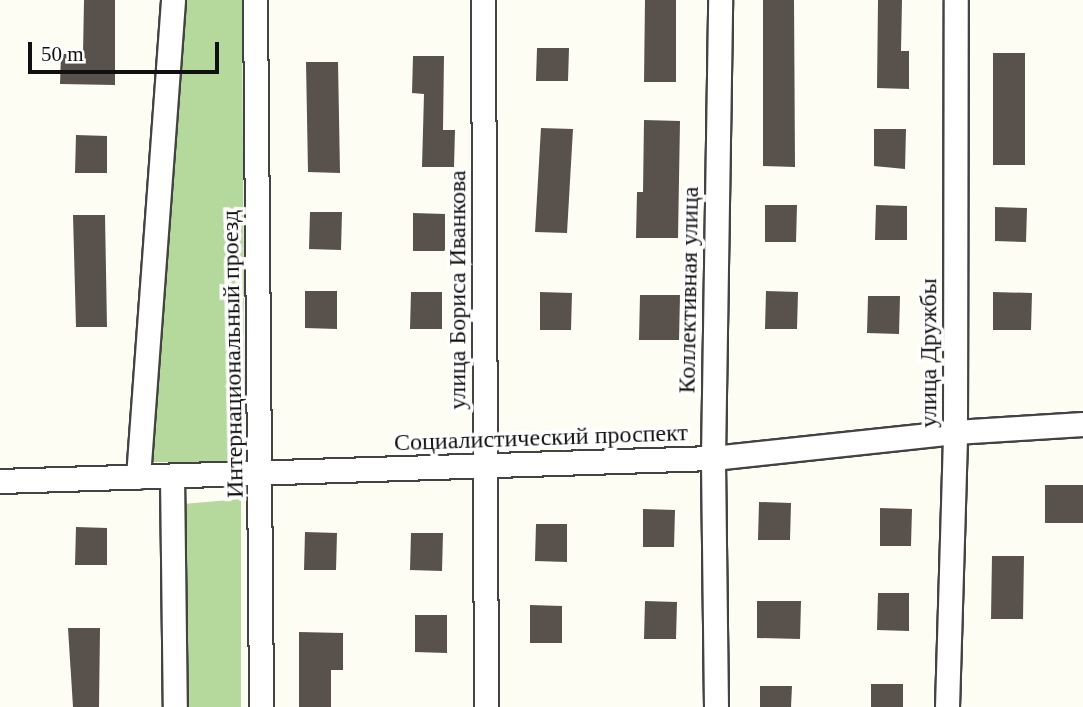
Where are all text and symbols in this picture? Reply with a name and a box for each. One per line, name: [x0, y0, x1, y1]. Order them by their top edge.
scale bar: [32, 28, 222, 72]
text: 50 m: [41, 42, 84, 66]
street label: улица Бориса Иванкова: [444, 170, 472, 410]
street label: Коллективная улица: [673, 186, 705, 394]
street label: Интернациональный проезд: [216, 210, 250, 498]
street label: улица Дружбы: [915, 278, 943, 428]
street label: Социалистический проспект: [394, 418, 688, 458]

